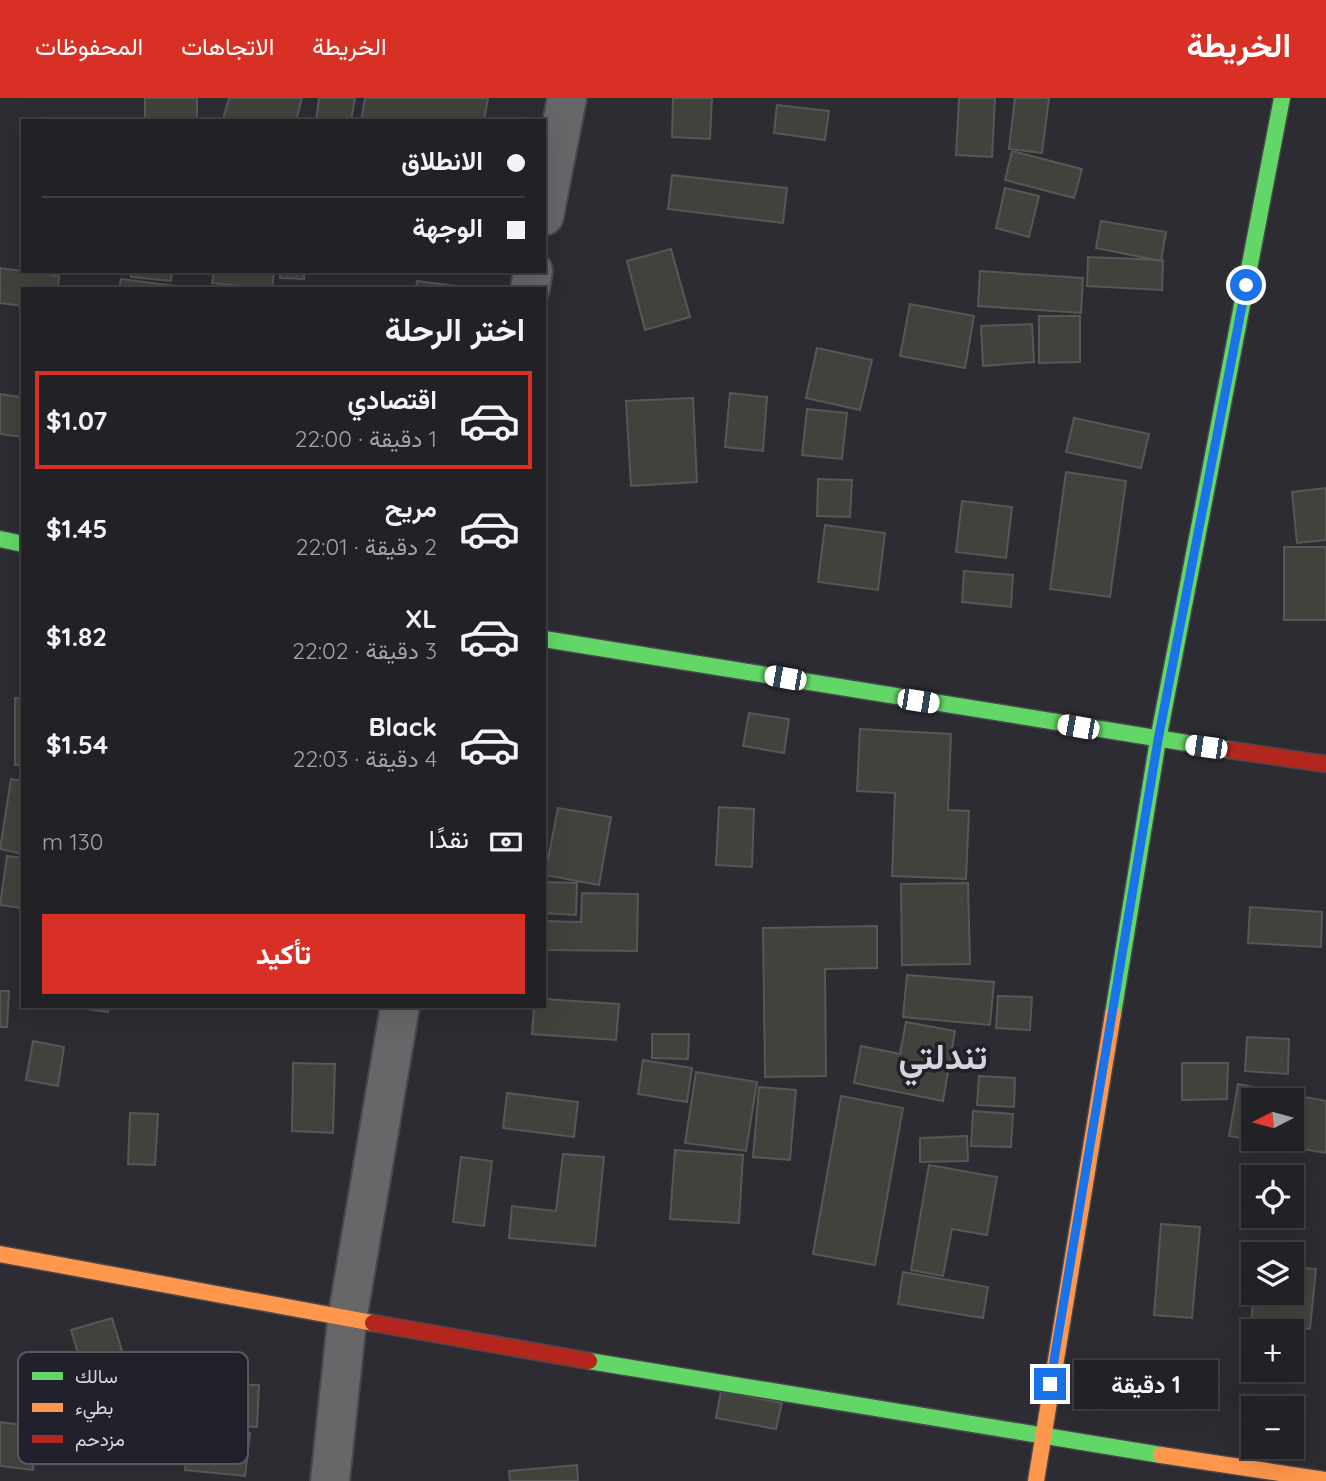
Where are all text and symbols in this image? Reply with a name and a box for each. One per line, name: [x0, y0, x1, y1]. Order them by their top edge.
text: الخريطة: [1187, 24, 1291, 65]
text: المحفوظات: [35, 31, 143, 61]
text: الاتجاهات: [181, 31, 274, 61]
text: الخريطة: [312, 31, 387, 61]
text: الانطلاق: [401, 144, 483, 177]
text: الوجهة: [412, 211, 483, 244]
route start: [1230, 269, 1262, 301]
text: اختر الرحلة: [385, 309, 525, 349]
text: اقتصادي: [348, 383, 437, 416]
icon: car: [458, 389, 521, 452]
text: $1.07: [46, 404, 107, 437]
text: 1 دقيقة · 22:00: [295, 424, 437, 453]
text: مريح: [385, 491, 437, 524]
icon: car: [458, 497, 521, 560]
text: $1.45: [46, 512, 108, 545]
text: 2 دقيقة · 22:01: [296, 532, 437, 561]
text: XL: [405, 602, 437, 635]
icon: car: [458, 605, 521, 668]
text: $1.82: [46, 620, 107, 653]
text: 3 دقيقة · 22:02: [292, 636, 437, 665]
car: [763, 664, 808, 692]
car: [896, 687, 941, 715]
text: Black: [368, 710, 437, 743]
icon: car: [458, 713, 521, 776]
car: [1056, 713, 1101, 741]
text: $1.54: [46, 728, 108, 761]
car: [1184, 734, 1229, 760]
text: 4 دقيقة · 22:03: [293, 744, 437, 773]
text: نقدًا: [429, 822, 469, 855]
icon: cash: [487, 823, 525, 861]
text: 130 m: [42, 827, 104, 856]
button: تأكيد: [42, 914, 525, 994]
district label: تندلتي: [899, 1034, 987, 1086]
north arrow: [1241, 1088, 1304, 1152]
map controls: [1241, 1088, 1304, 1459]
button: locate: [1241, 1165, 1304, 1228]
button: layers: [1241, 1242, 1304, 1305]
button: +: [1241, 1319, 1304, 1382]
legend: [18, 1352, 248, 1464]
callout: 1 دقيقة: [1074, 1360, 1218, 1408]
text: سالك: [75, 1364, 118, 1388]
route end: [1034, 1368, 1066, 1400]
text: 1 دقيقة: [1111, 1370, 1181, 1399]
text: بطيء: [75, 1395, 113, 1423]
button: −: [1241, 1396, 1304, 1459]
text: مزدحم: [75, 1427, 125, 1452]

